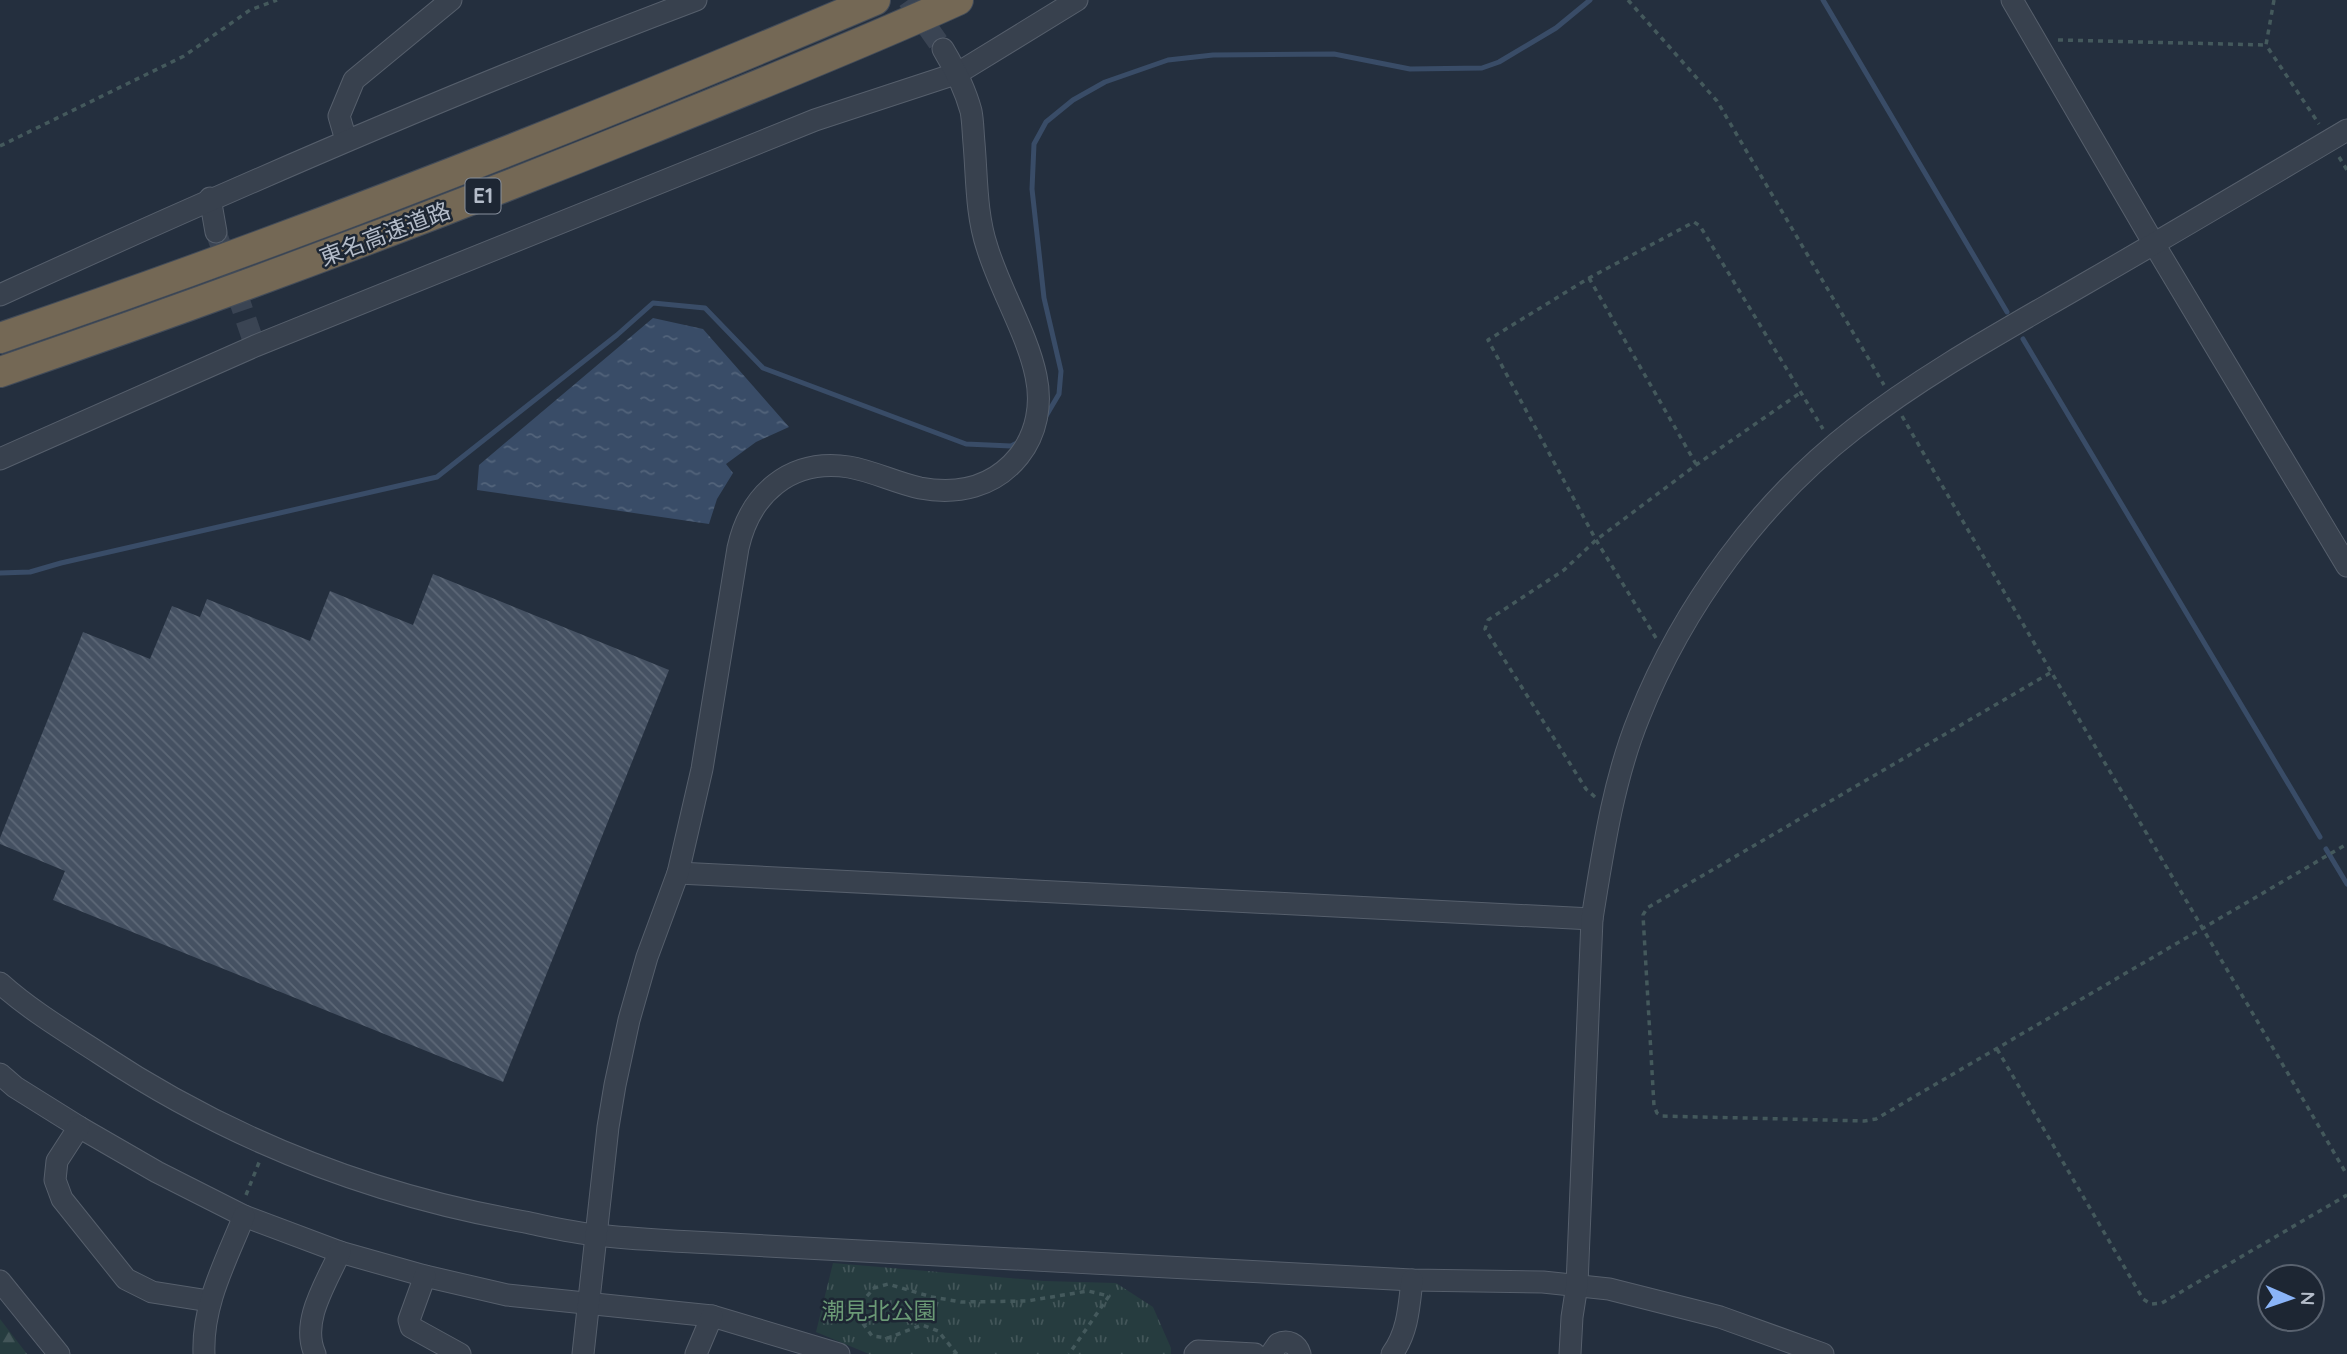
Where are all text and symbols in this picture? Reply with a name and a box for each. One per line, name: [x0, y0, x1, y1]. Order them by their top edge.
road number: E1: [466, 178, 500, 214]
street label: 東名高速道路: [315, 195, 454, 272]
north arrow: [2256, 1263, 2326, 1333]
text: N: [2296, 1291, 2320, 1306]
park label: 潮見北公園: [822, 1296, 937, 1325]

